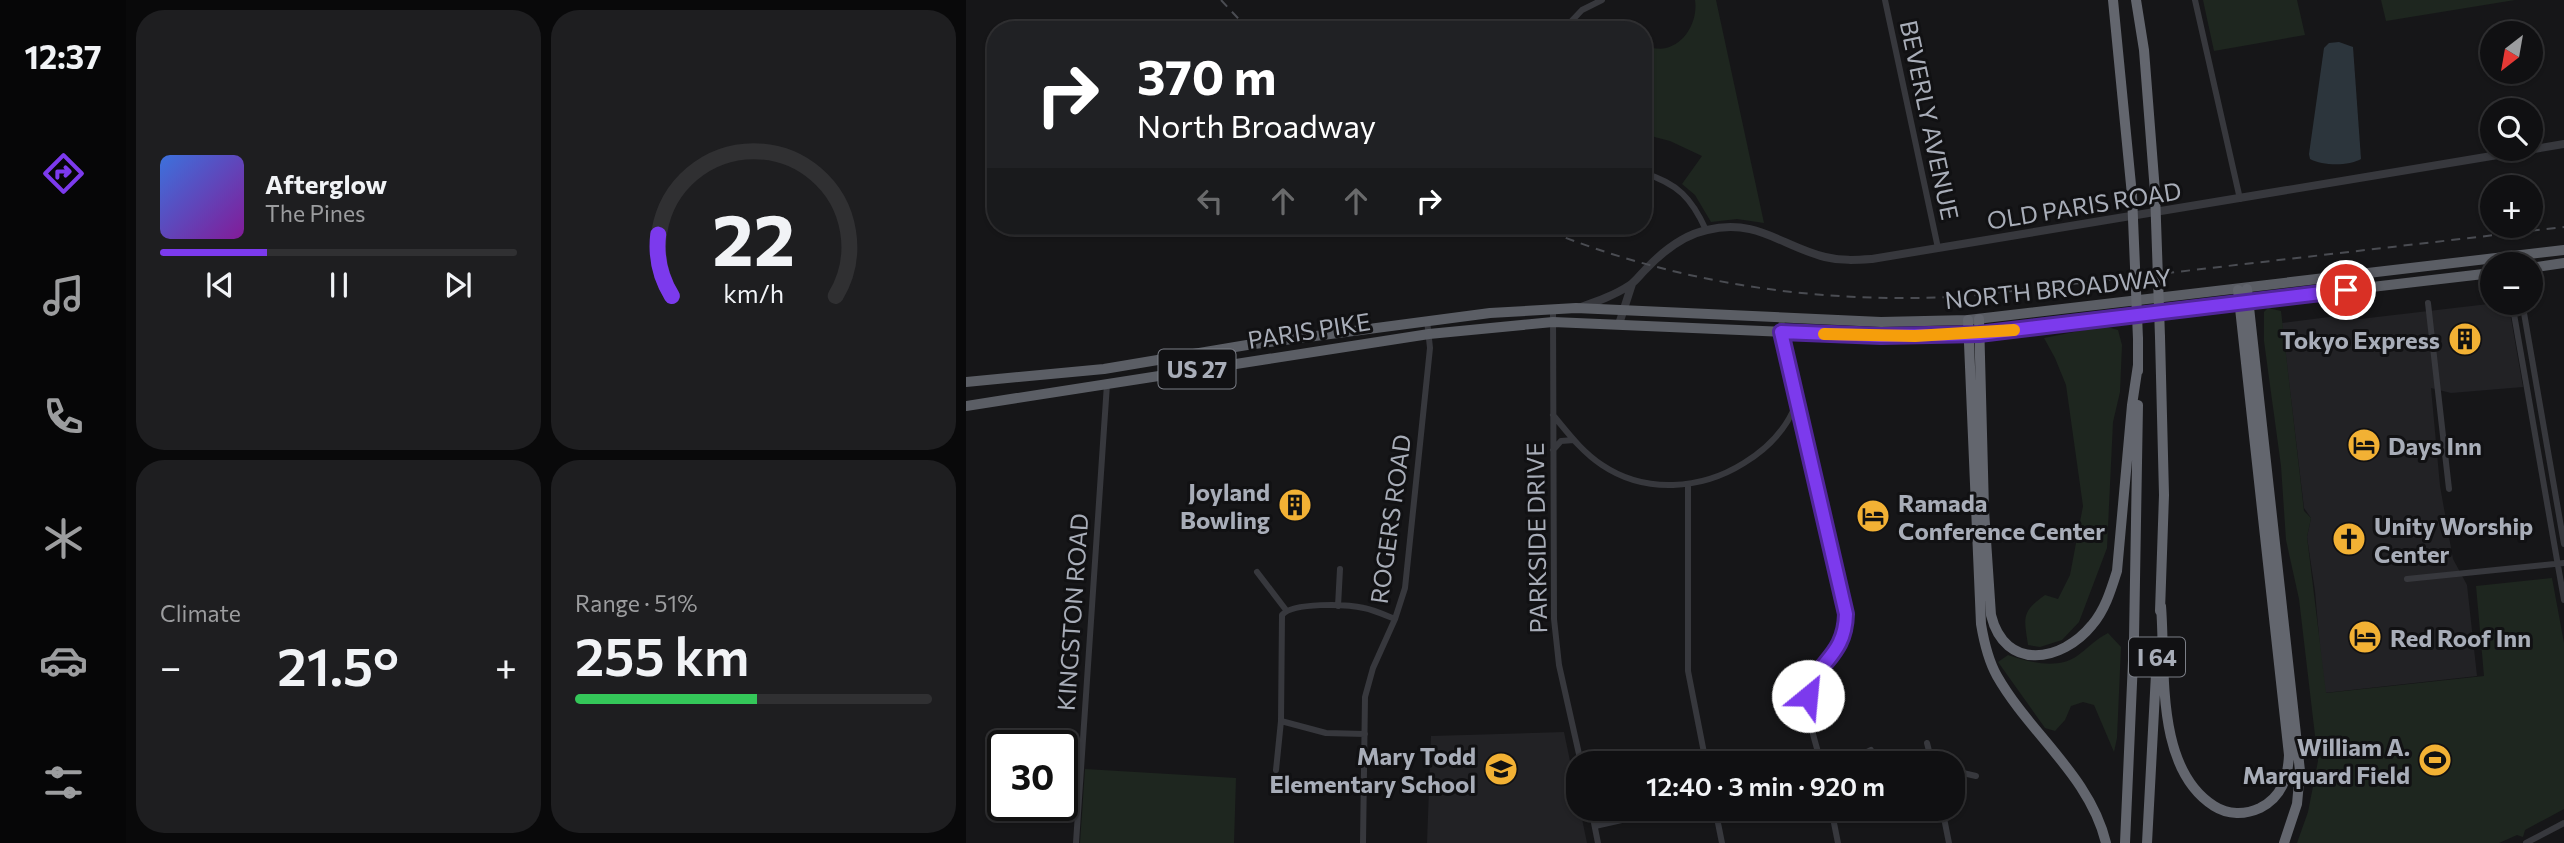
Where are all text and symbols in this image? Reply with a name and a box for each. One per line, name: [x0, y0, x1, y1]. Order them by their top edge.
street label: BEVERLY AVENUE: [1895, 18, 1965, 222]
north arrow: [2480, 21, 2543, 84]
map controls: [2480, 21, 2543, 315]
text: 12:37: [24, 36, 102, 76]
text: 370 m: [1137, 45, 1276, 105]
icon: right: [1022, 49, 1113, 140]
button: search: [2480, 98, 2543, 161]
text: North Broadway: [1137, 105, 1376, 145]
icon: directions: [39, 149, 88, 198]
text: Afterglow: [265, 168, 387, 199]
street label: OLD PARIS ROAD: [1985, 175, 2183, 235]
button: +: [2480, 175, 2543, 238]
icon: left: [1191, 182, 1229, 220]
icon: ahead: [1264, 182, 1302, 220]
icon: ahead: [1337, 182, 1375, 220]
icon: right: [1410, 182, 1448, 220]
text: 22: [712, 192, 795, 281]
text: The Pines: [265, 199, 366, 227]
button: −: [2480, 252, 2543, 315]
pin: [2316, 260, 2376, 320]
street label: NORTH BROADWAY: [1943, 262, 2173, 314]
icon: previous: [201, 266, 239, 304]
icon: pause: [320, 266, 358, 304]
icon: next: [439, 266, 477, 304]
icon: music: [39, 271, 88, 320]
icon: arrive: [2327, 271, 2365, 309]
text: km/h: [723, 278, 784, 308]
street label: PARIS PIKE: [1246, 306, 1372, 354]
building icon: Tokyo Express: [2446, 320, 2484, 358]
place label: Tokyo Express: [2280, 325, 2440, 354]
road number: US 27: [1158, 350, 1236, 388]
icon: phone: [39, 392, 88, 441]
hotel icon: Days Inn: [2345, 426, 2383, 464]
place label: Days Inn: [2388, 431, 2482, 460]
street label: ROGERS ROAD: [1364, 432, 1416, 606]
street label: PARKSIDE DRIVE: [1520, 442, 1552, 634]
place label: Joyland Bowling: [1180, 477, 1270, 534]
building icon: Joyland Bowling: [1276, 486, 1314, 524]
place label: Ramada Conference Center: [1898, 488, 2105, 545]
hotel icon: Ramada Conference Center: [1854, 497, 1892, 535]
place label: Unity Worship Center: [2374, 511, 2533, 568]
street label: KINGSTON ROAD: [1051, 512, 1093, 712]
icon: climate: [39, 514, 88, 563]
church icon: Unity Worship Center: [2330, 520, 2368, 558]
text: Range · 51%: [575, 589, 697, 617]
text: Climate: [160, 599, 241, 627]
hotel icon: Red Roof Inn: [2346, 618, 2384, 656]
text: 255 km: [575, 623, 749, 687]
place label: Red Roof Inn: [2390, 623, 2531, 652]
text: 21.5°: [277, 633, 399, 697]
icon: car: [39, 636, 88, 685]
road number: I 64: [2129, 638, 2185, 677]
text: −: [160, 642, 182, 689]
text: +: [495, 642, 517, 689]
position arrow: [1771, 659, 1845, 733]
speed limit sign: 30: [987, 730, 1078, 821]
place label: William A. Marquard Field: [2242, 732, 2410, 789]
place label: Mary Todd Elementary School: [1269, 741, 1476, 798]
sports icon: William A. Marquard Field: [2416, 741, 2454, 779]
school or university icon: Mary Todd Elementary School: [1482, 750, 1520, 788]
icon: filters: [39, 758, 88, 807]
text: 12:40 · 3 min · 920 m: [1646, 770, 1885, 801]

